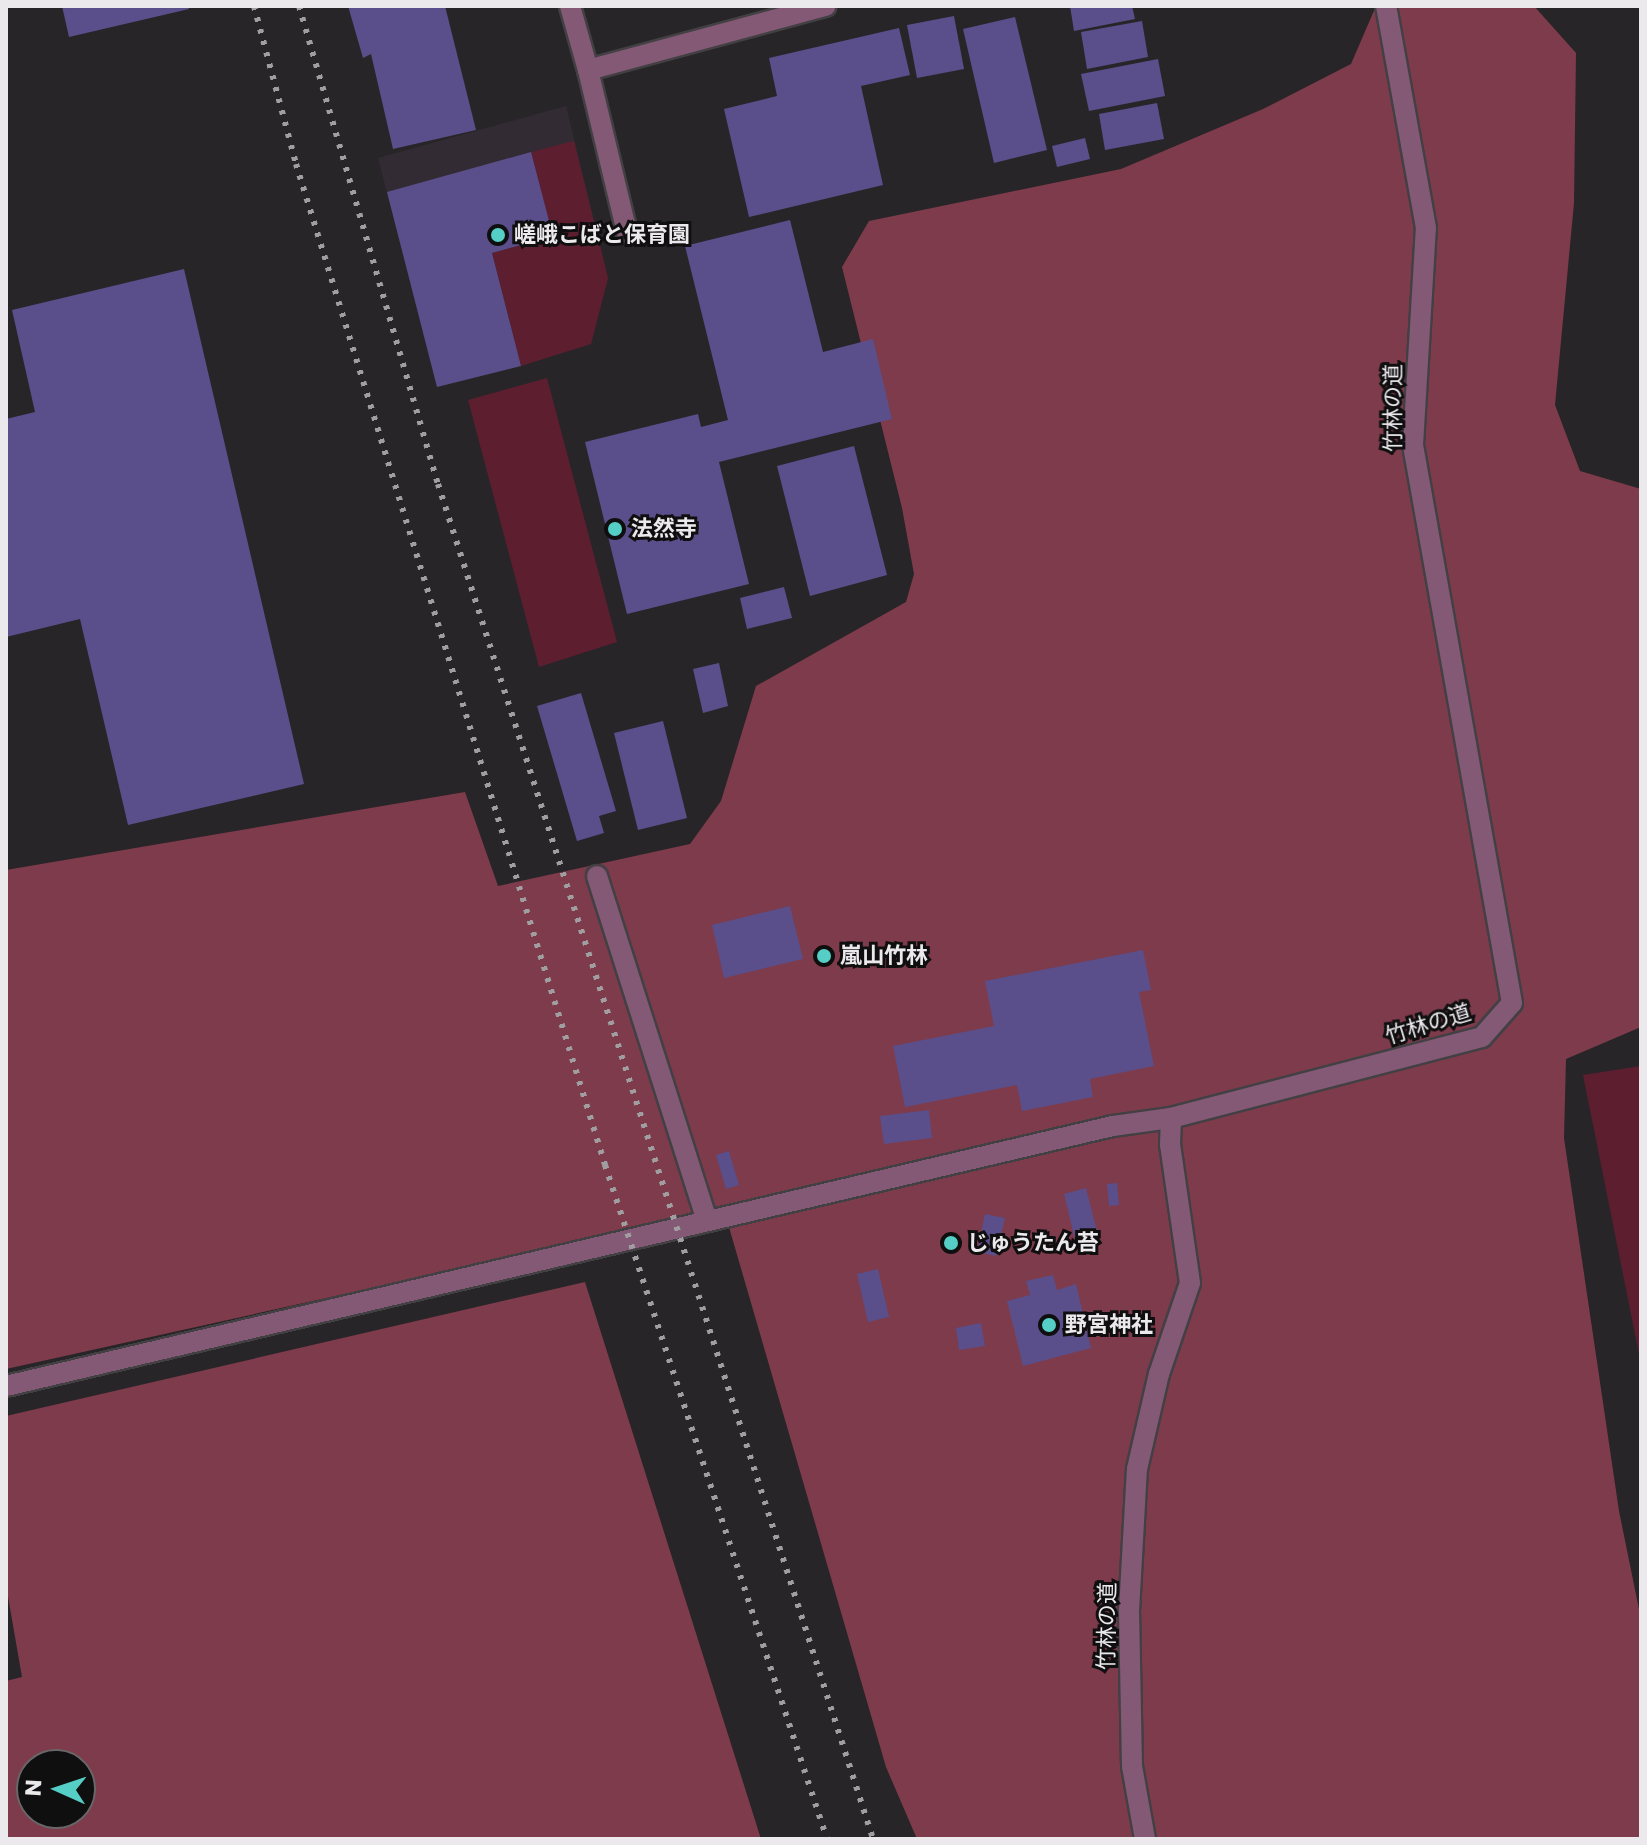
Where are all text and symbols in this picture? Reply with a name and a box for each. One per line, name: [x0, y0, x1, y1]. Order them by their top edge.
place label: 嵯峨こばと保育園: [514, 222, 690, 248]
marker: 嵯峨こばと保育園: [489, 226, 507, 244]
street label: 竹林の道: [1380, 364, 1406, 452]
place label: 法然寺: [631, 516, 697, 542]
marker: 法然寺: [606, 520, 624, 538]
place label: 嵐山竹林: [840, 943, 928, 969]
marker: 嵐山竹林: [815, 947, 833, 965]
street label: 竹林の道: [1382, 999, 1474, 1049]
place label: じゅうたん苔: [967, 1230, 1099, 1256]
marker: じゅうたん苔: [942, 1234, 960, 1252]
place label: 野宮神社: [1065, 1312, 1153, 1338]
marker: 野宮神社: [1040, 1316, 1058, 1334]
street label: 竹林の道: [1093, 1582, 1121, 1670]
north arrow: [16, 1749, 96, 1829]
text: N: [18, 1779, 49, 1797]

